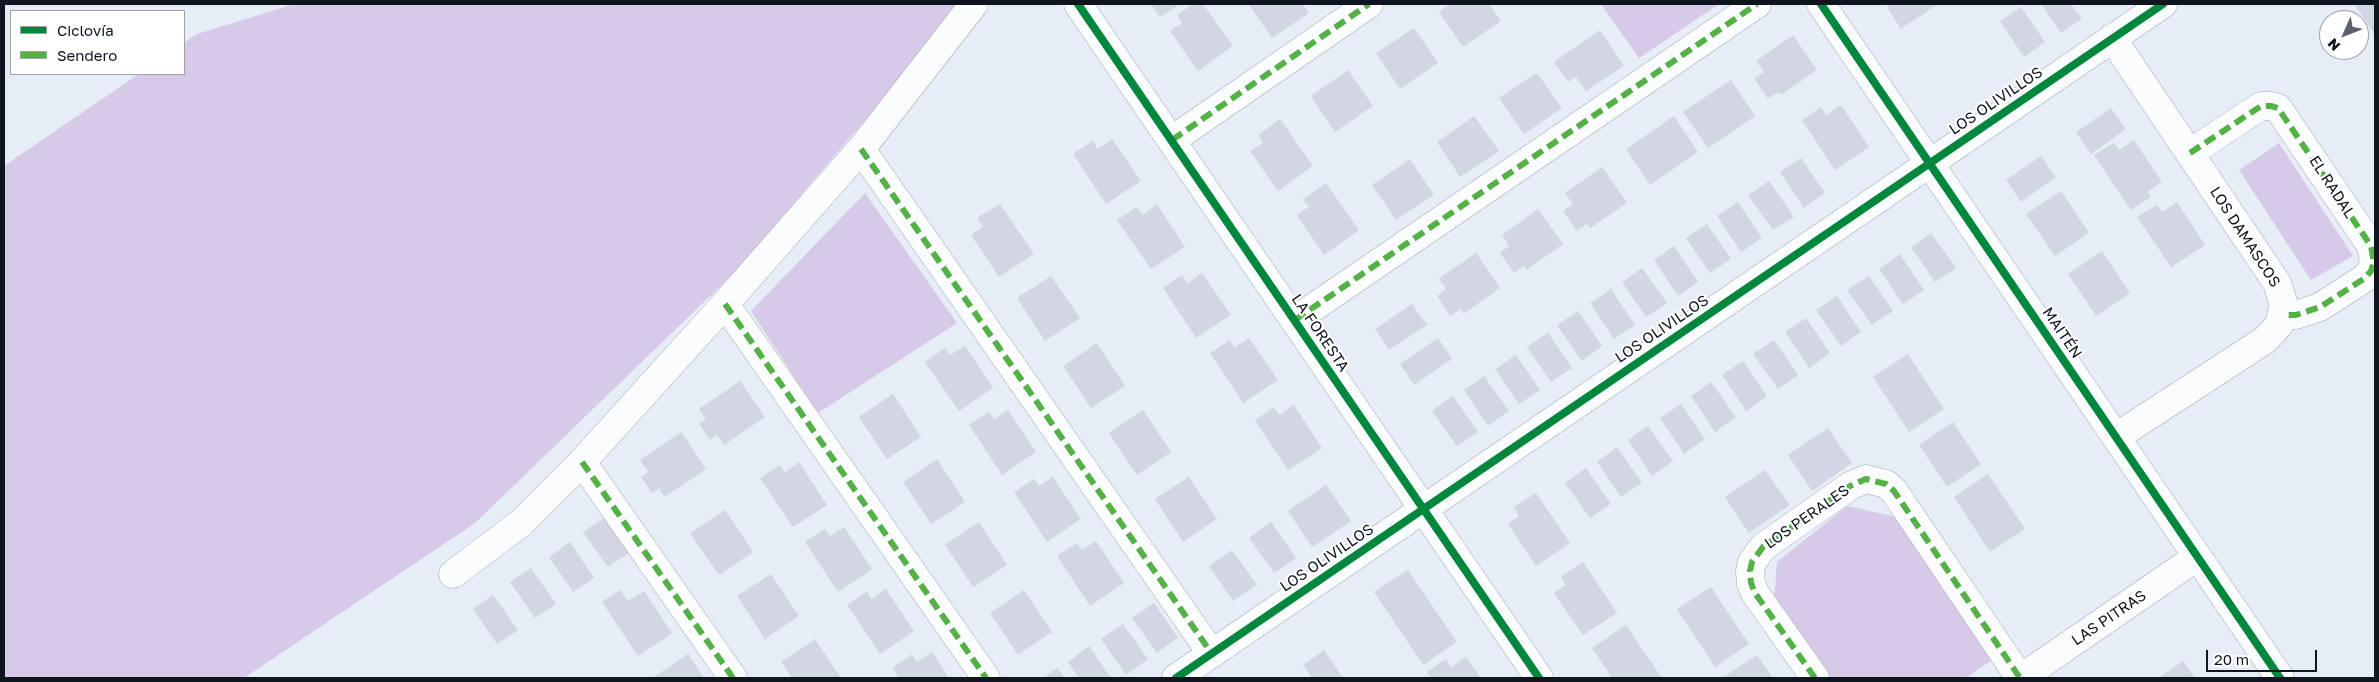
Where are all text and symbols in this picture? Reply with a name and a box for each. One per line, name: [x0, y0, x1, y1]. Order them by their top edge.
legend: [10, 10, 185, 75]
north arrow: [2319, 10, 2369, 60]
text: Ciclovía: [57, 21, 114, 39]
text: N: [2324, 35, 2343, 55]
text: Sendero: [57, 46, 117, 64]
street label: LOS OLIVILLOS: [1946, 63, 2046, 139]
street label: EL RADAL: [2305, 153, 2359, 221]
street label: LOS DAMASCOS: [2206, 183, 2284, 291]
street label: LA FORESTA: [1287, 291, 1353, 375]
street label: LOS OLIVILLOS: [1612, 291, 1712, 367]
street label: MAITÉN: [2038, 304, 2086, 362]
street label: LOS PERALES: [1761, 481, 1853, 553]
street label: LOS OLIVILLOS: [1277, 520, 1377, 596]
street label: LAS PITRAS: [2068, 587, 2150, 649]
scale bar: [2209, 640, 2320, 672]
text: 20 m: [2214, 650, 2249, 668]

